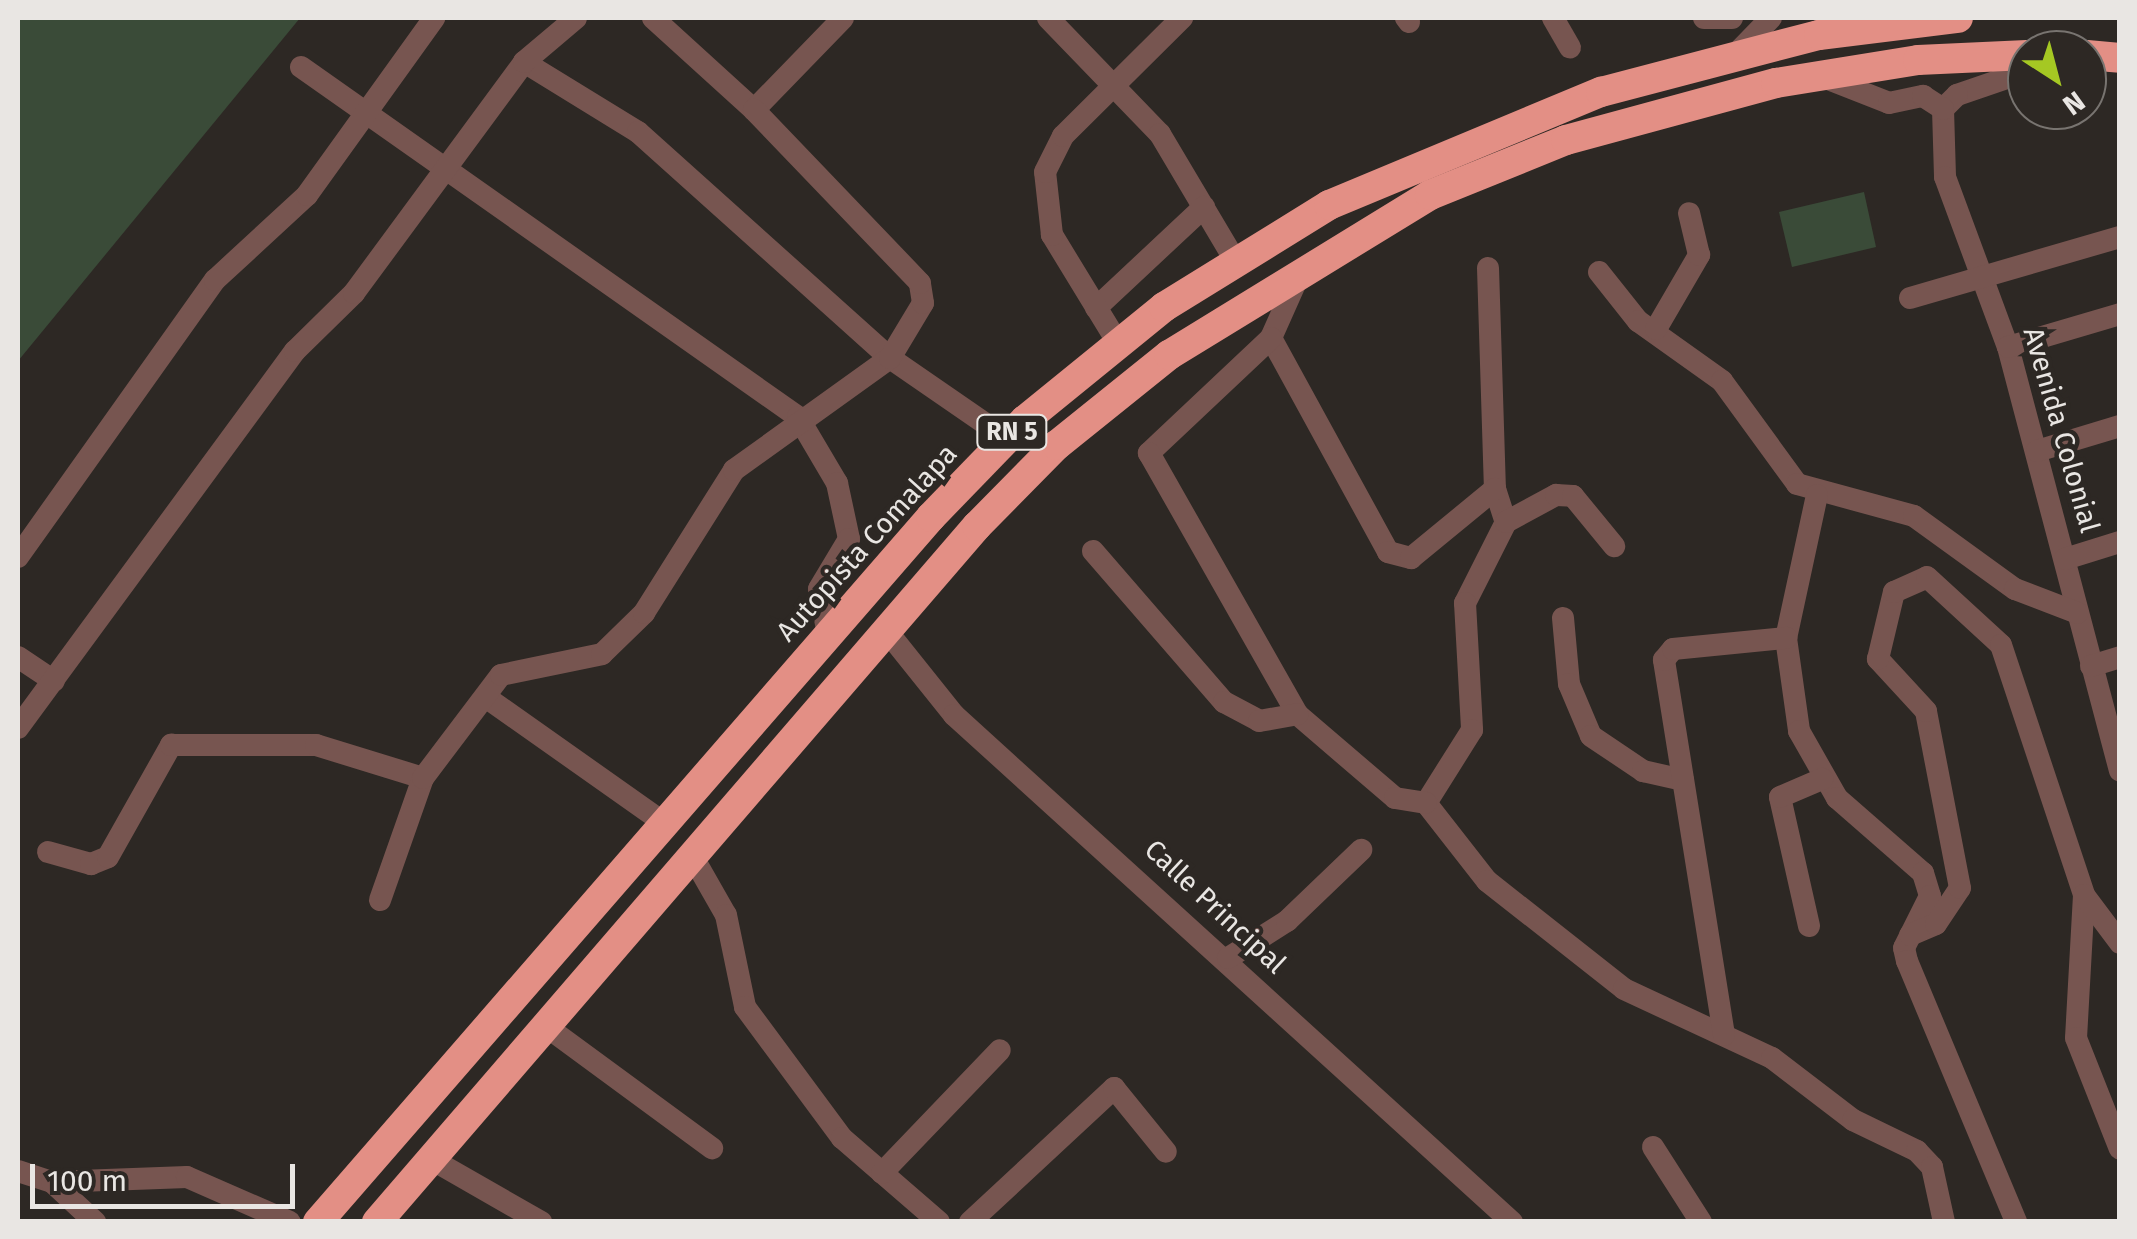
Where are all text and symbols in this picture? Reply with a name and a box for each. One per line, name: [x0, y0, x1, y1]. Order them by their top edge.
north arrow: [2007, 30, 2107, 130]
text: N: [2057, 84, 2091, 122]
street label: Avenida Colonial: [2016, 323, 2106, 537]
road number: RN 5: [974, 412, 1050, 452]
street label: Autopista Comalapa: [770, 437, 964, 649]
street label: Calle Principal: [1137, 833, 1293, 981]
scale bar: [35, 1144, 300, 1206]
text: 100 m: [47, 1163, 127, 1199]

